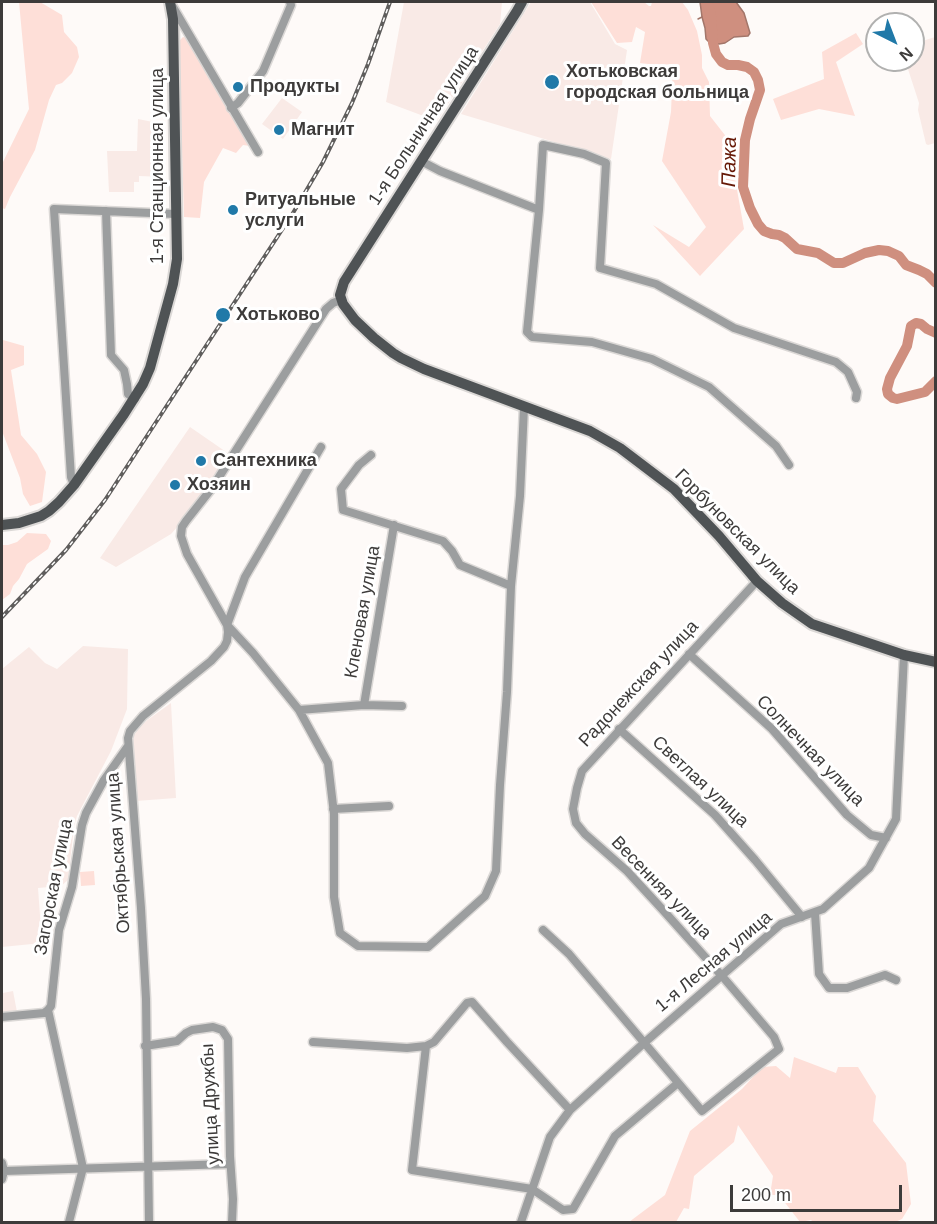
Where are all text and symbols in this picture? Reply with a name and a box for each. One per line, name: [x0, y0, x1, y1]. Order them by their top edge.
north arrow: [865, 12, 925, 72]
street label: 1-я Больничная улица: [364, 42, 484, 210]
text: N: [896, 44, 916, 64]
place label: Хотьковская городская больница: [566, 61, 749, 104]
street label: 1-я Станционная улица: [147, 68, 169, 264]
marker: Хотьковская городская больница: [543, 73, 561, 91]
place label: Продукты: [250, 76, 340, 98]
marker: Продукты: [231, 80, 245, 94]
place label: Магнит: [291, 119, 354, 141]
marker: Магнит: [272, 123, 286, 137]
water label: Пажа: [718, 137, 742, 187]
place label: Ритуальные услуги: [245, 189, 356, 232]
marker: Ритуальные услуги: [226, 203, 240, 217]
place label: Хотьково: [236, 304, 320, 326]
marker: Хотьково: [214, 306, 232, 324]
place label: Сантехника: [213, 450, 317, 472]
marker: Сантехника: [194, 454, 208, 468]
street label: Горбуновская улица: [670, 465, 804, 599]
place label: Хозяин: [187, 474, 251, 496]
marker: Хозяин: [168, 478, 182, 492]
street label: Кленовая улица: [341, 544, 385, 680]
street label: Радонежская улица: [575, 616, 703, 752]
street label: Солнечная улица: [752, 691, 868, 811]
street label: Светлая улица: [647, 732, 753, 832]
street label: Октябрьская улица: [103, 772, 135, 934]
street label: Загорская улица: [30, 817, 78, 957]
street label: Весенняя улица: [606, 832, 716, 944]
street label: 1-я Лесная улица: [651, 907, 777, 1017]
street label: улица Дружбы: [197, 1043, 225, 1165]
scale bar: [733, 1173, 906, 1211]
text: 200 m: [741, 1185, 791, 1205]

